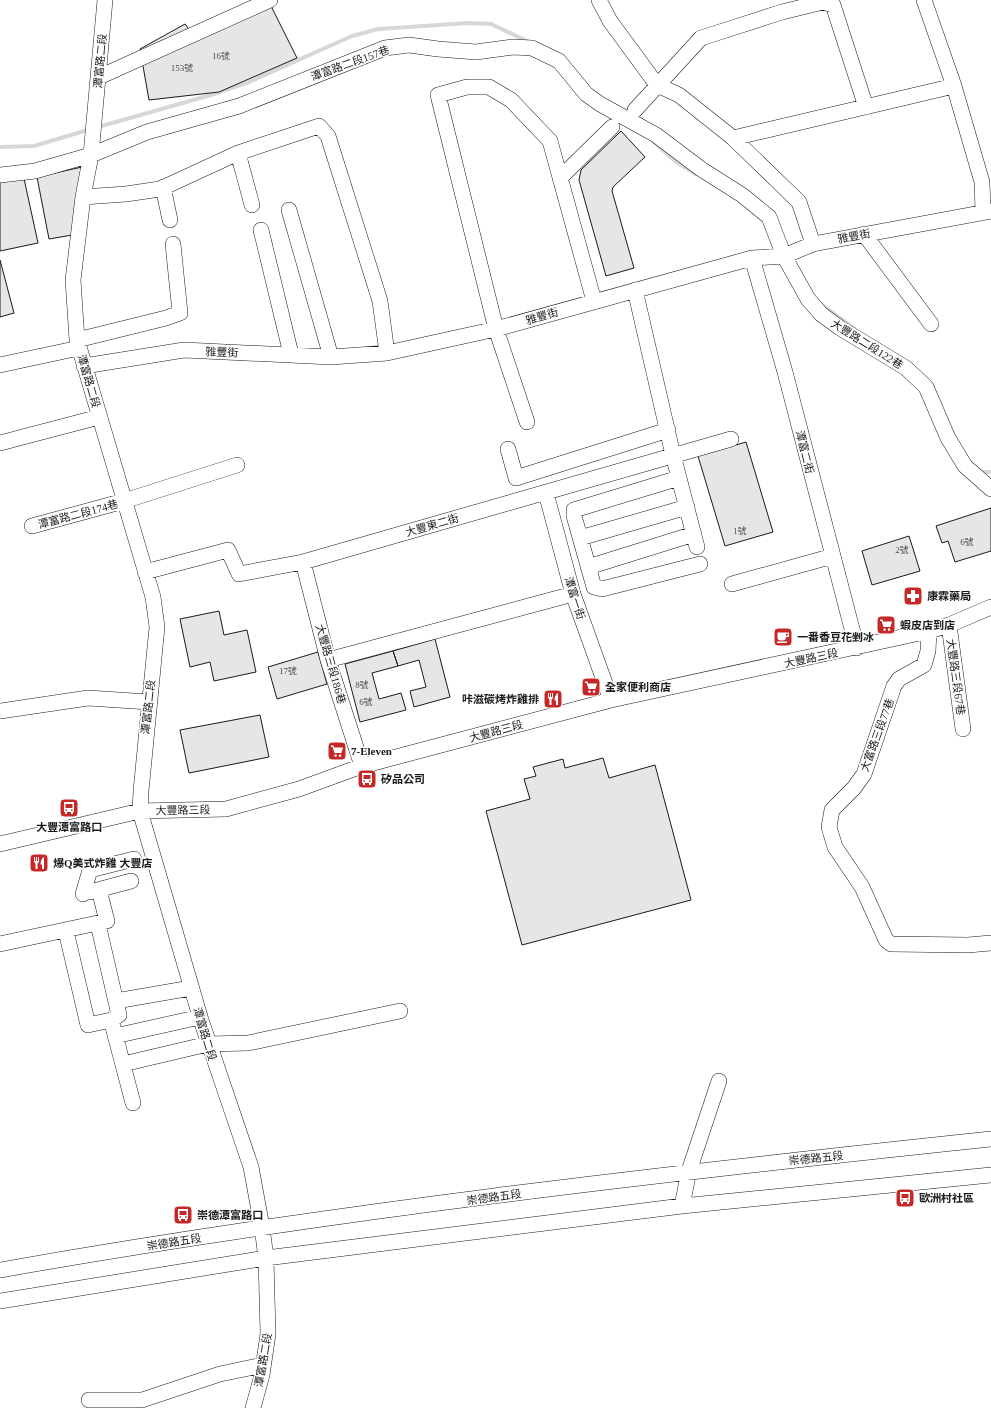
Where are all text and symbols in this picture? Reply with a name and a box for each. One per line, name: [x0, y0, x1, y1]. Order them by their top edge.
street label: 潭富路二段: [92, 33, 108, 89]
street label: 潭富路二段157巷: [309, 43, 391, 83]
house number: 16號: [212, 51, 230, 61]
house number: 153號: [171, 63, 193, 73]
street label: 雅豐街: [837, 227, 871, 245]
street label: 雅豐街: [524, 306, 560, 326]
street label: 大豐路二段122巷: [829, 317, 905, 371]
street label: 雅豐街: [205, 345, 239, 359]
street label: 潭富路二段: [76, 353, 102, 409]
street label: 潭富二街: [794, 429, 816, 475]
street label: 潭富路二段174巷: [37, 498, 119, 530]
street label: 大豐東二街: [404, 512, 460, 538]
house number: 1號: [733, 526, 747, 536]
house number: 6號: [960, 537, 974, 547]
house number: 2號: [895, 545, 909, 555]
street label: 潭富一街: [562, 575, 588, 621]
pharmacy icon: 康霖藥局: [902, 585, 924, 607]
place label: 康霖藥局: [927, 590, 971, 602]
supermarket icon: 蝦皮店到店: [875, 614, 897, 636]
place label: 蝦皮店到店: [900, 619, 955, 631]
street label: 大豐路三段186巷: [314, 623, 348, 705]
cafe icon: 一番香豆花剉冰: [772, 626, 794, 648]
place label: 一番香豆花剉冰: [797, 631, 874, 643]
street label: 大豐路三段67巷: [945, 638, 967, 716]
street label: 大豐路三段: [783, 646, 839, 670]
house number: 17號: [279, 666, 297, 676]
supermarket icon: 全家便利商店: [580, 676, 602, 698]
street label: 潭富路二段: [139, 679, 157, 735]
house number: 8號: [355, 680, 369, 690]
place label: 全家便利商店: [605, 681, 671, 693]
restaurant icon: 咔滋碳烤炸雞排: [542, 688, 564, 710]
place label: 咔滋碳烤炸雞排: [462, 693, 539, 705]
house number: 6號: [359, 697, 373, 707]
street label: 大富路三段77巷: [858, 697, 896, 773]
street label: 大豐路三段: [468, 718, 524, 744]
supermarket icon: 7-Eleven: [326, 740, 348, 762]
place label: 7-Eleven: [351, 745, 392, 757]
bus stop icon: 矽品公司: [356, 768, 378, 790]
place label: 矽品公司: [381, 773, 425, 785]
bus stop icon: 大豐潭富路口: [58, 797, 80, 819]
street label: 大豐路三段: [155, 804, 211, 816]
place label: 大豐潭富路口: [36, 821, 102, 833]
restaurant icon: 爆Q美式炸雞 大豐店: [28, 852, 50, 874]
place label: 爆Q美式炸雞 大豐店: [53, 857, 152, 869]
street label: 潭富路二段: [191, 1006, 219, 1062]
street label: 崇德路五段: [788, 1149, 844, 1167]
street label: 崇德路五段: [466, 1187, 522, 1207]
bus stop icon: 歐洲村社區: [894, 1187, 916, 1209]
place label: 歐洲村社區: [919, 1192, 974, 1204]
bus stop icon: 崇德潭富路口: [172, 1204, 194, 1226]
place label: 崇德潭富路口: [197, 1209, 263, 1221]
street label: 崇德路五段: [146, 1232, 202, 1252]
street label: 潭富路二段: [252, 1332, 274, 1388]

